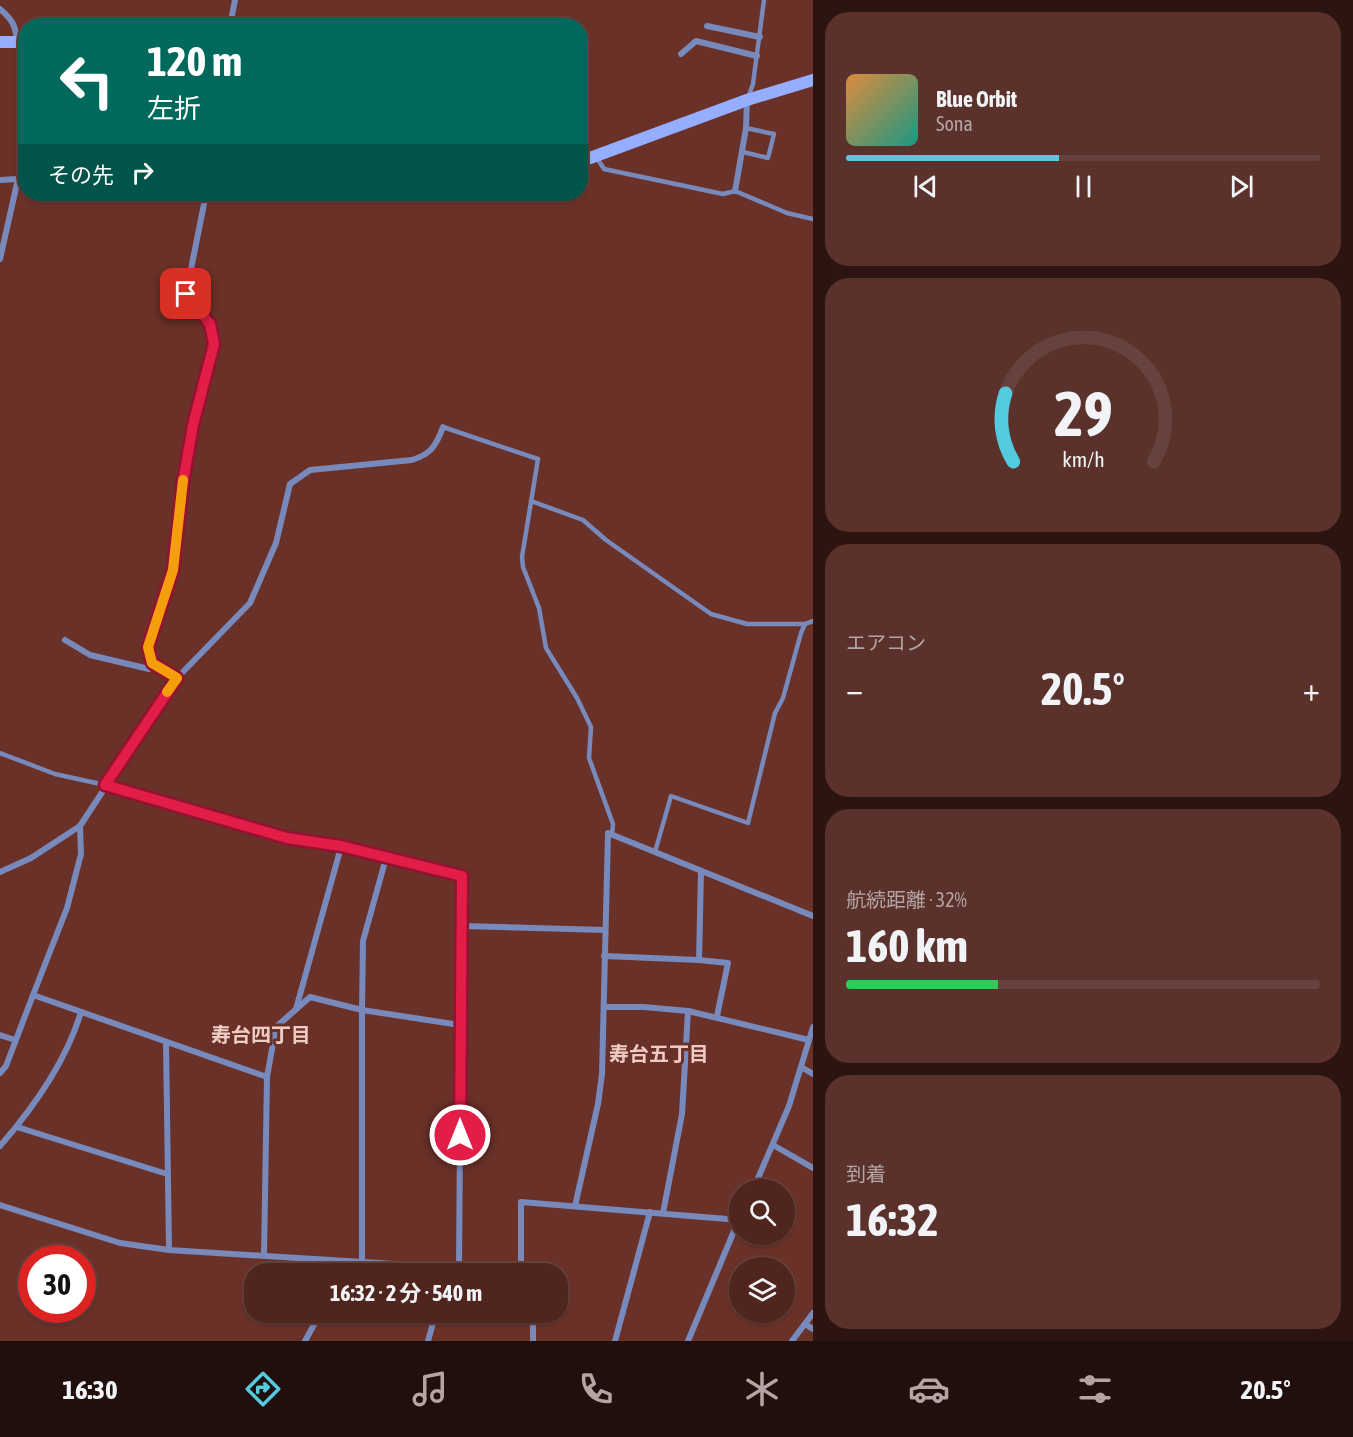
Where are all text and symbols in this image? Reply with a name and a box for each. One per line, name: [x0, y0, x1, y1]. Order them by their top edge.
text: 120 m: [147, 37, 242, 85]
icon: left: [48, 42, 126, 120]
text: Blue Orbit: [936, 86, 1017, 112]
text: 左折: [147, 93, 201, 124]
text: Sona: [936, 112, 973, 135]
icon: right: [126, 156, 159, 189]
text: その先: [48, 162, 114, 188]
icon: previous: [909, 170, 942, 203]
icon: pause: [1067, 170, 1100, 203]
icon: next: [1225, 170, 1258, 203]
pin: [160, 268, 211, 319]
icon: arrive: [169, 277, 202, 310]
text: 29: [1054, 378, 1112, 449]
text: km/h: [1062, 447, 1104, 472]
text: エアコン: [846, 631, 926, 654]
text: 20.5°: [1041, 663, 1125, 715]
text: −: [846, 670, 863, 708]
text: +: [1303, 670, 1320, 708]
text: 航続距離 · 32%: [846, 888, 967, 911]
text: 160 km: [846, 920, 968, 972]
district label: 寿台四丁目: [211, 1023, 311, 1046]
district label: 寿台五丁目: [609, 1042, 709, 1065]
position arrow: [428, 1103, 492, 1167]
text: 到着: [846, 1162, 886, 1185]
map controls: [729, 1179, 795, 1323]
button: search: [729, 1179, 795, 1245]
text: 16:32: [846, 1194, 939, 1246]
speed limit sign: 30: [18, 1245, 96, 1323]
button: layers: [729, 1257, 795, 1323]
text: 16:32 · 2 分 · 540 m: [330, 1280, 482, 1306]
icon: directions: [242, 1368, 284, 1410]
icon: music: [409, 1368, 451, 1410]
icon: phone: [575, 1368, 617, 1410]
icon: climate: [741, 1368, 783, 1410]
icon: car: [908, 1368, 950, 1410]
icon: filters: [1074, 1368, 1116, 1410]
text: 16:30: [62, 1374, 118, 1405]
text: 20.5°: [1240, 1374, 1291, 1405]

